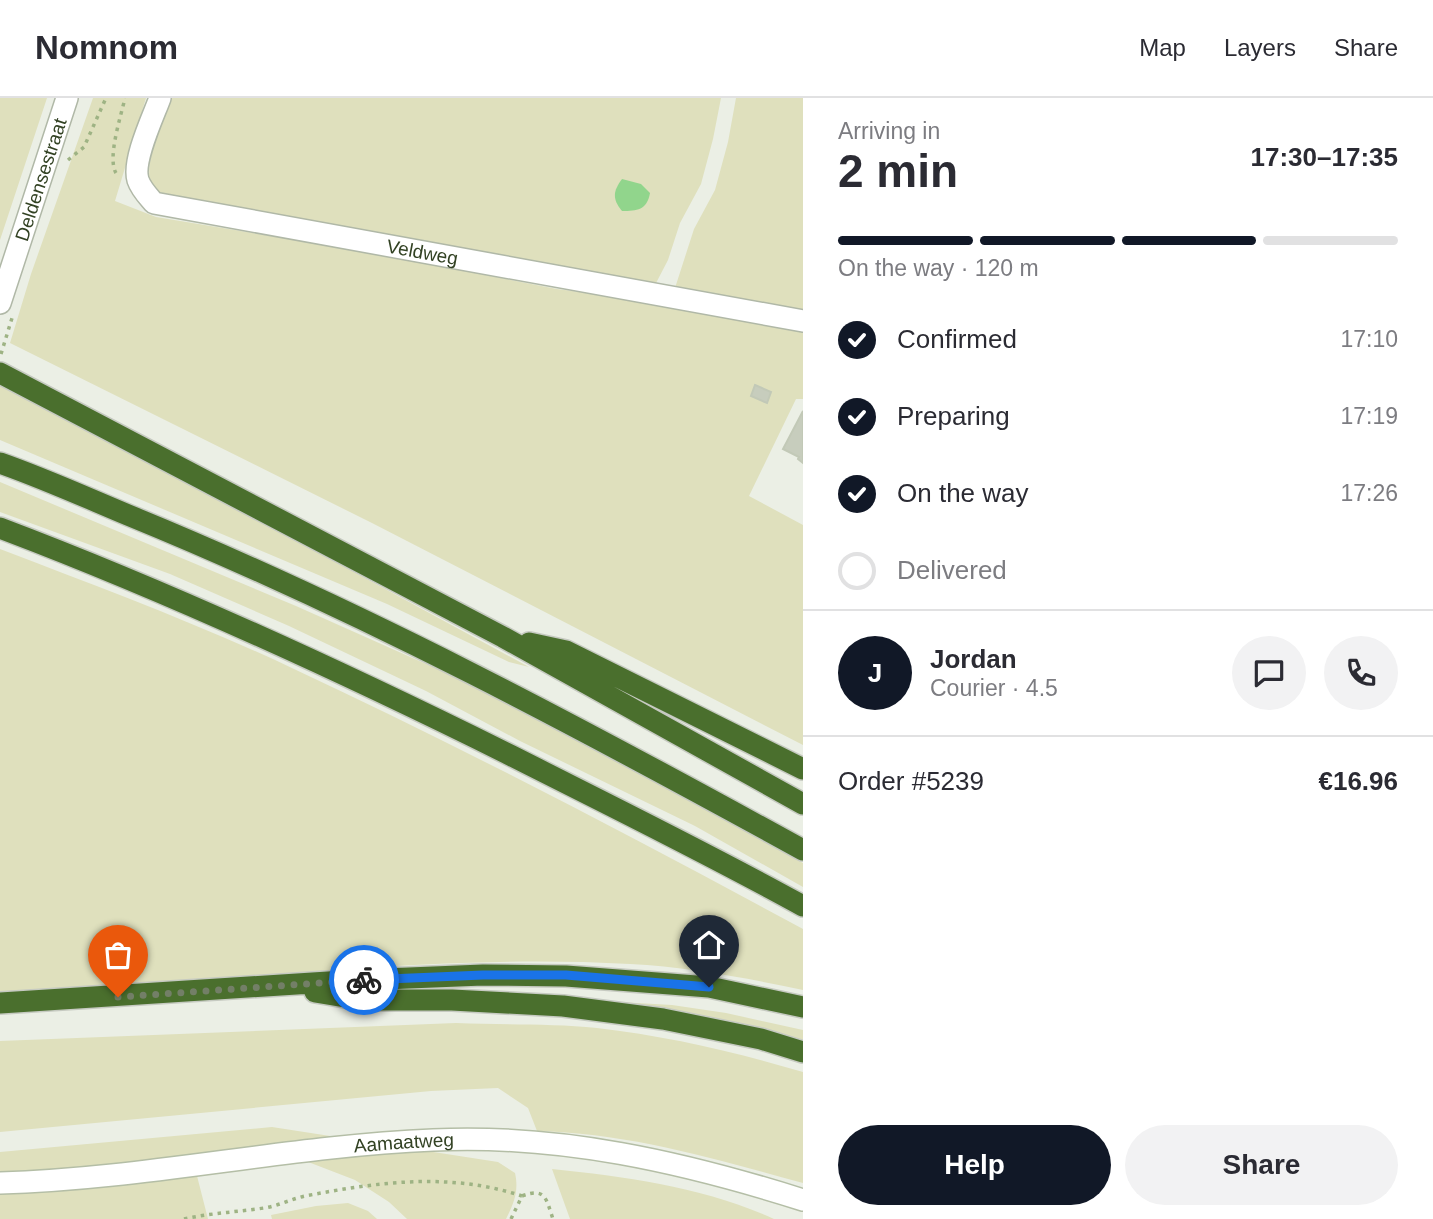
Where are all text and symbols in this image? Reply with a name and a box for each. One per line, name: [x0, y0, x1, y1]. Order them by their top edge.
text: Nomnom: [35, 29, 178, 66]
text: Map: [1139, 34, 1186, 61]
text: Layers: [1224, 34, 1296, 61]
text: Share: [1334, 34, 1398, 61]
street label: Deldensestraat: [11, 115, 70, 243]
text: Arriving in: [838, 118, 940, 144]
text: 17:30–17:35: [1251, 142, 1398, 172]
text: 2 min: [838, 145, 958, 197]
street label: Veldweg: [385, 235, 460, 269]
text: On the way · 120 m: [838, 255, 1039, 281]
icon: check: [838, 321, 876, 359]
text: Confirmed: [897, 324, 1017, 354]
text: 17:10: [1340, 326, 1398, 352]
icon: check: [838, 398, 876, 436]
text: Preparing: [897, 401, 1010, 431]
text: 17:19: [1340, 403, 1398, 429]
icon: check: [838, 475, 876, 513]
text: On the way: [897, 478, 1029, 508]
text: 17:26: [1340, 480, 1398, 506]
text: Delivered: [897, 555, 1007, 585]
button: chat: [1232, 636, 1306, 710]
button: phone: [1324, 636, 1398, 710]
text: Jordan: [930, 644, 1017, 674]
text: J: [868, 658, 882, 688]
text: Courier · 4.5: [930, 675, 1058, 701]
text: Order #5239: [838, 766, 984, 796]
text: €16.96: [1318, 766, 1398, 796]
pin: [679, 915, 739, 987]
pin: [88, 925, 148, 997]
icon: home: [690, 926, 728, 964]
icon: bag: [99, 936, 137, 974]
courier: [329, 945, 399, 1015]
icon: bike: [345, 961, 383, 999]
button: Help: [838, 1125, 1111, 1205]
button: Share: [1125, 1125, 1398, 1205]
street label: Aamaatweg: [353, 1129, 454, 1156]

